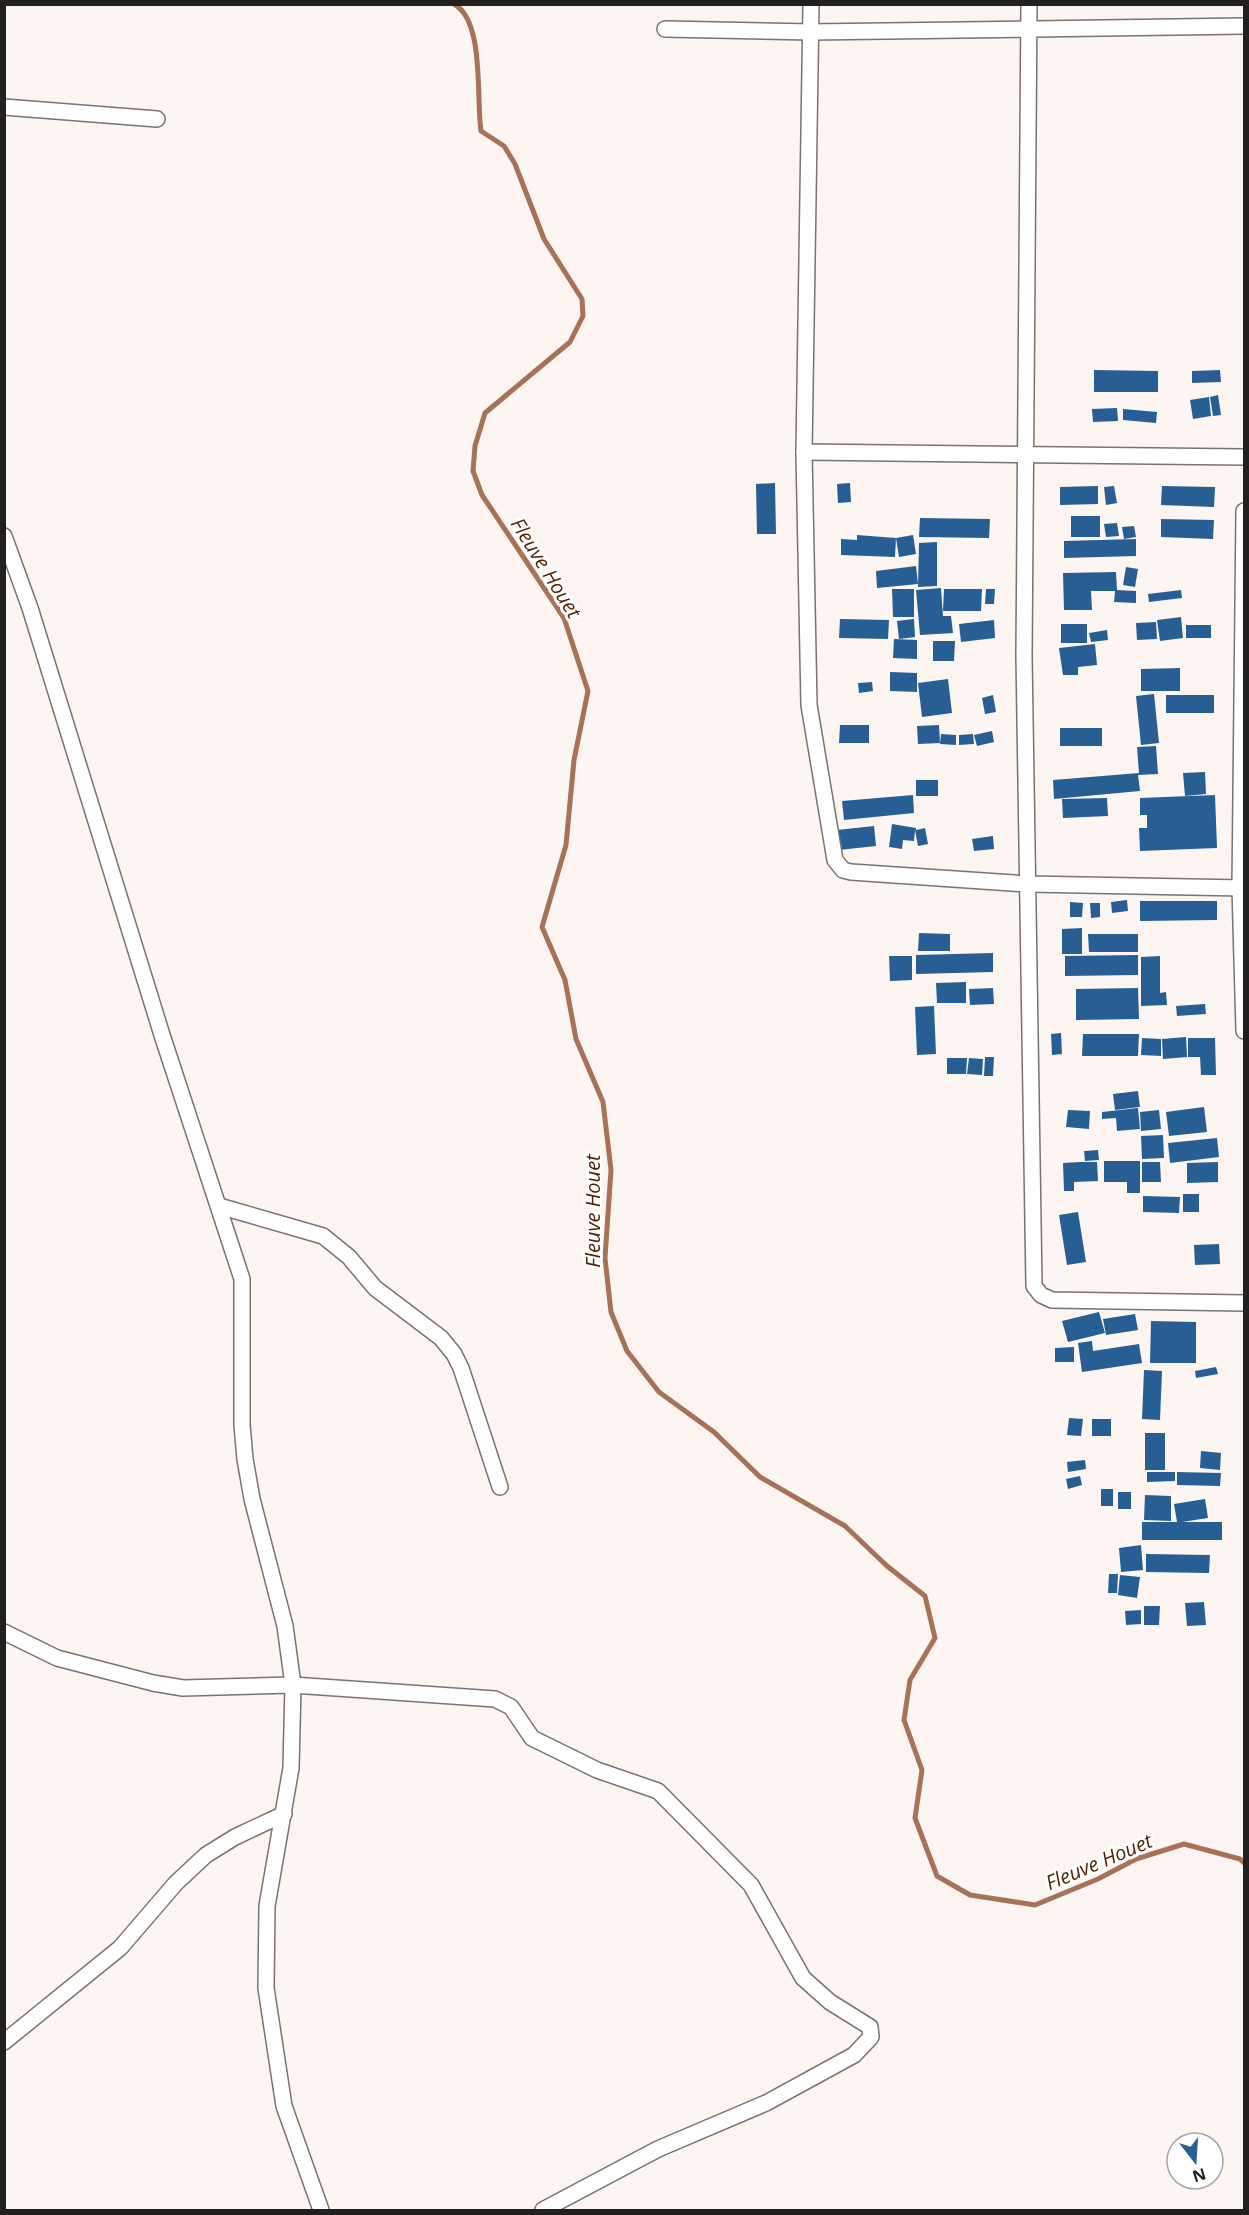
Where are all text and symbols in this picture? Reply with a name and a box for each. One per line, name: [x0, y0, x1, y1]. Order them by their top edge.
water label: Fleuve Houet: [505, 512, 589, 624]
water label: Fleuve Houet: [579, 1153, 606, 1268]
water label: Fleuve Houet: [1041, 1826, 1158, 1896]
north arrow: [1165, 2131, 1225, 2191]
text: N: [1190, 2163, 1209, 2188]

